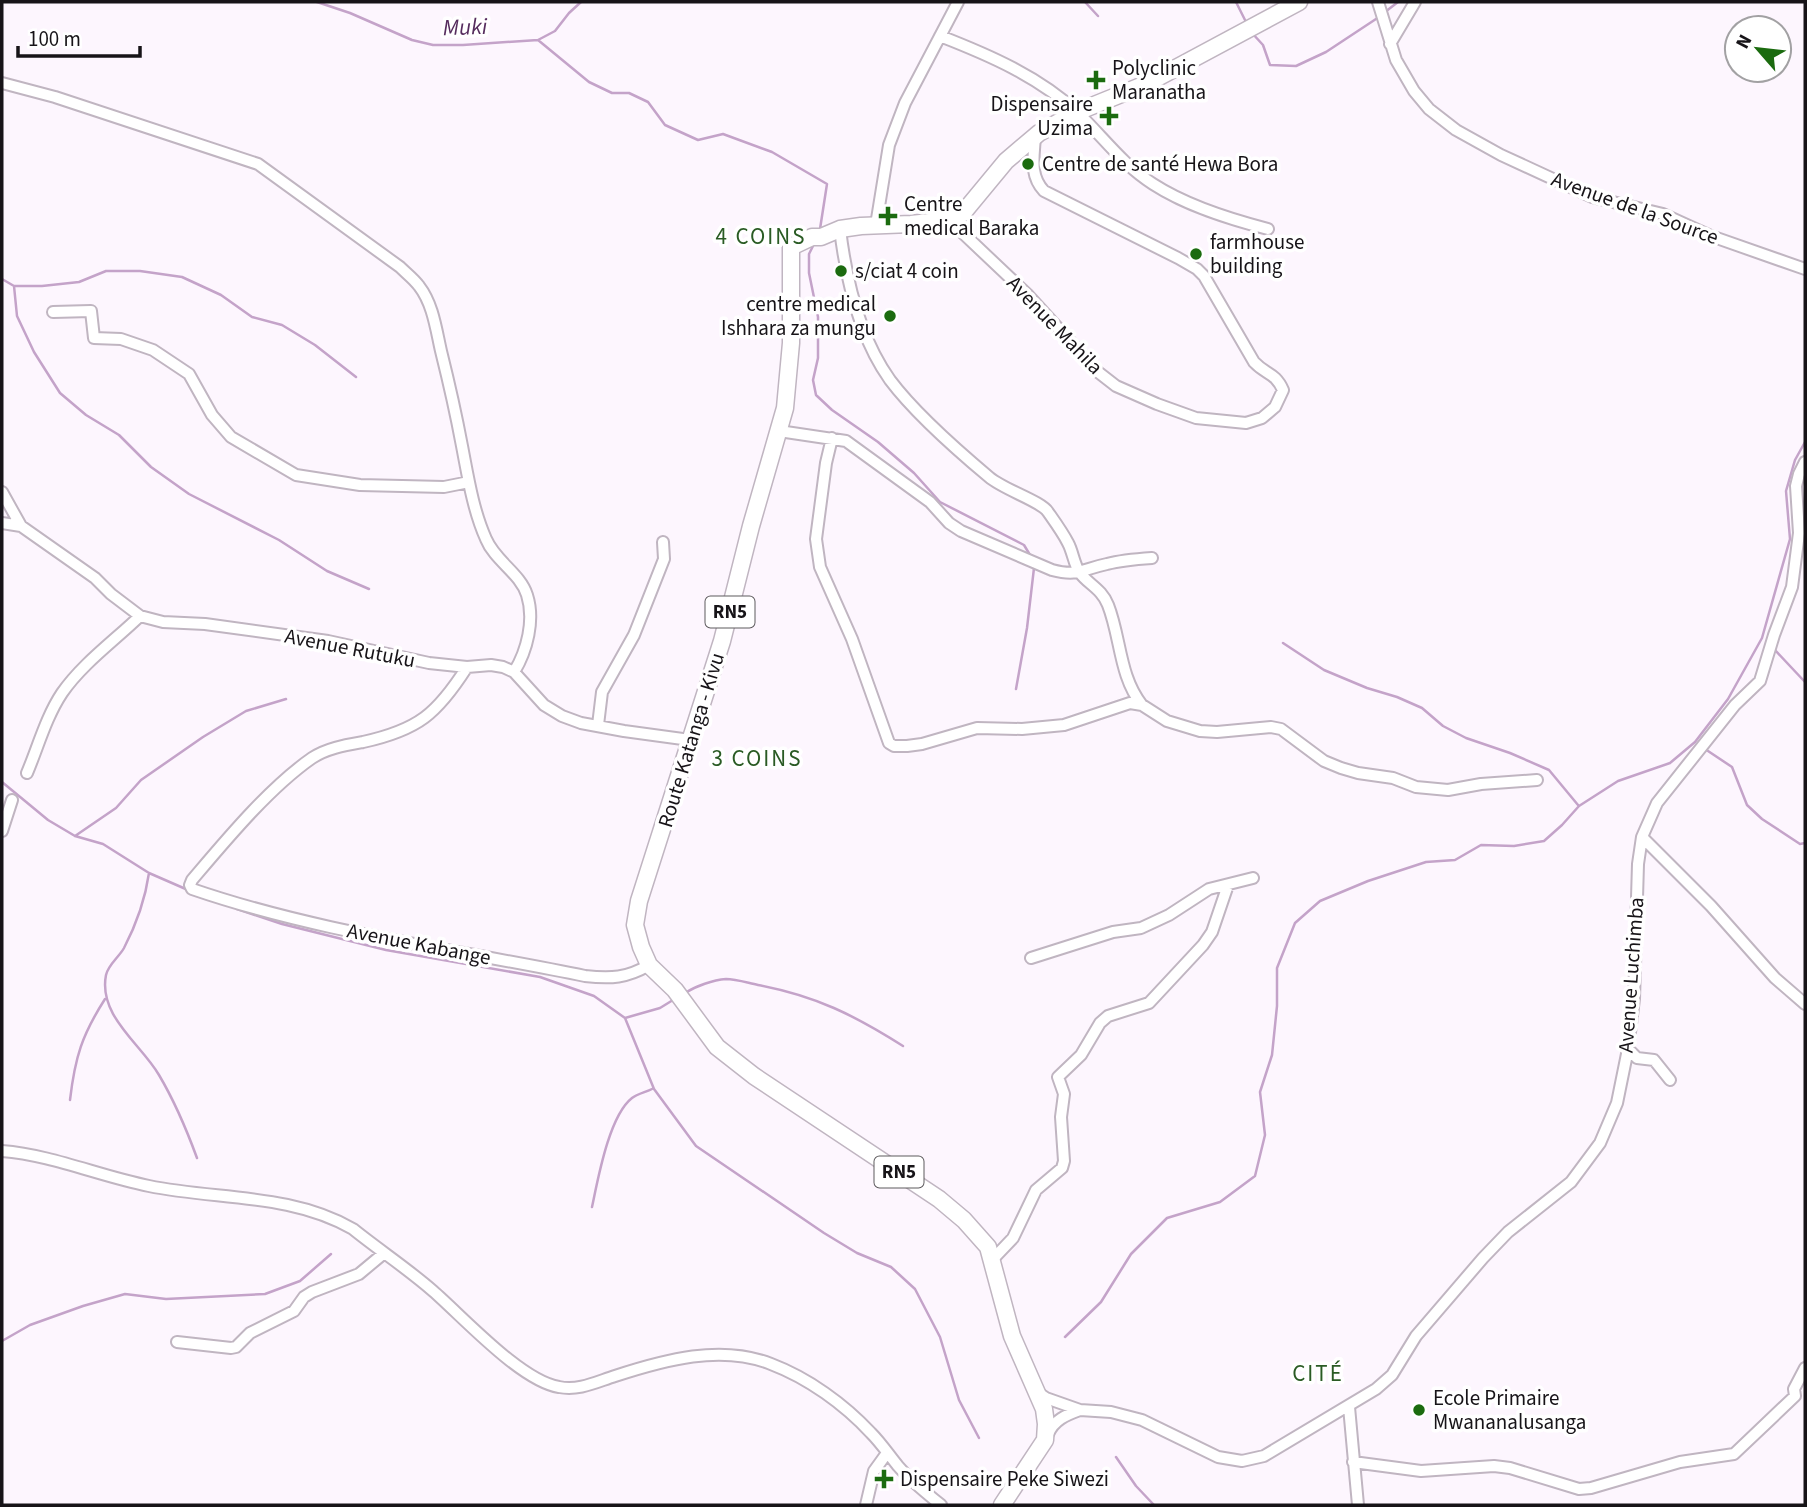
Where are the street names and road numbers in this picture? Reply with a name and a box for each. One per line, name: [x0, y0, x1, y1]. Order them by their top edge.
street label: Avenue de la Source: [1547, 164, 1723, 252]
street label: Avenue Mahila: [1000, 269, 1110, 381]
road number: RN5: [706, 596, 754, 628]
street label: Avenue Rutuku: [282, 621, 418, 675]
street label: Route Katanga - Kivu: [650, 649, 732, 831]
street label: Avenue Luchimba: [1611, 896, 1651, 1054]
street label: Avenue Kabange: [345, 915, 493, 973]
road number: RN5: [874, 1156, 923, 1188]

